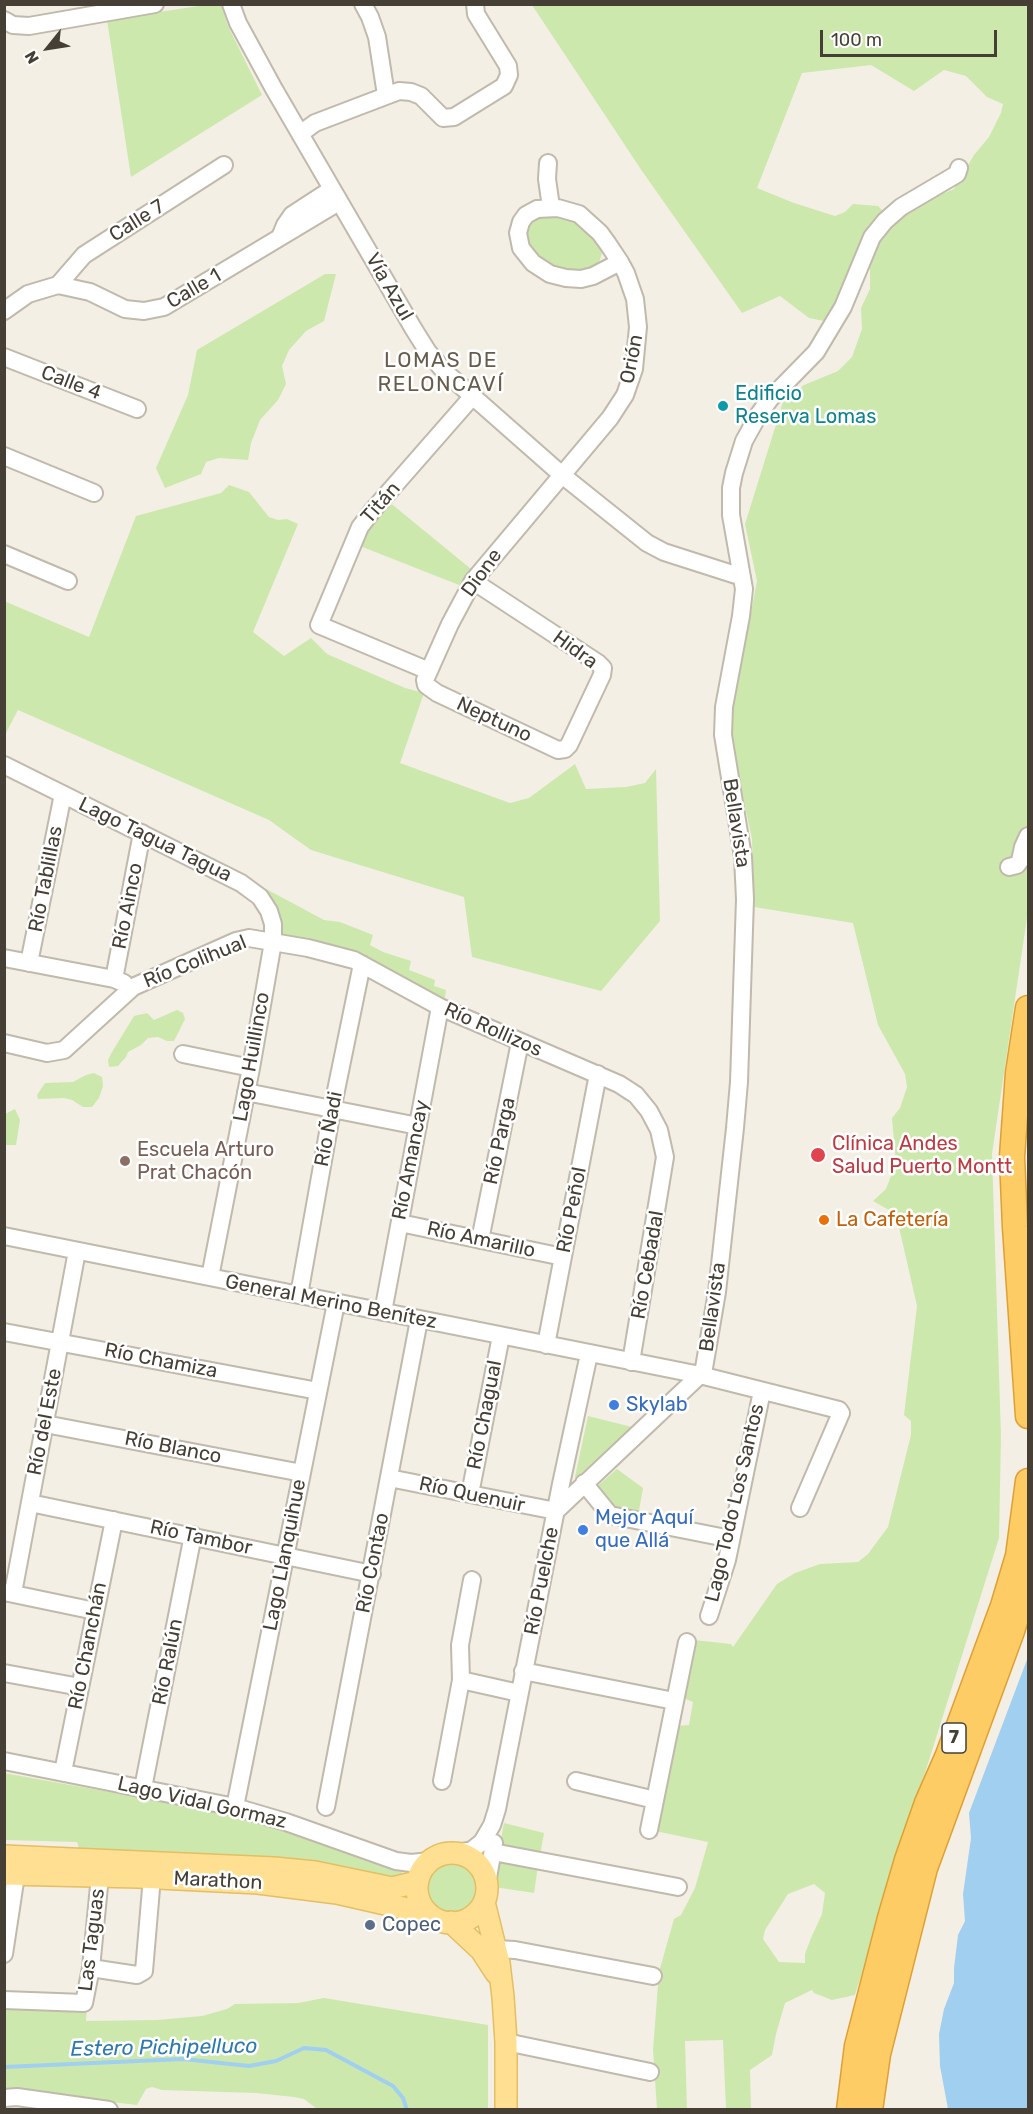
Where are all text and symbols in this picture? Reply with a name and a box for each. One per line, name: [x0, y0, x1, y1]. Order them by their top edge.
north arrow: [18, 18, 78, 78]
scale bar: [823, 18, 1000, 56]
text: 100 m: [831, 29, 882, 51]
text: N: [21, 48, 43, 67]
street label: Calle 7: [105, 195, 169, 247]
street label: Vía Azul: [360, 249, 418, 325]
street label: Calle 1: [163, 264, 225, 314]
street label: Orión: [615, 332, 649, 386]
district label: LOMAS DE RELONCAVÍ: [378, 348, 504, 398]
street label: Calle 4: [37, 361, 105, 405]
place label: Edificio Reserva Lomas: [735, 382, 876, 429]
marker: Edificio Reserva Lomas: [716, 399, 730, 413]
street label: Titán: [356, 477, 406, 529]
street label: Dione: [457, 544, 507, 602]
street label: Hidra: [548, 626, 602, 674]
street label: Neptuno: [453, 692, 535, 748]
street label: Bellavista: [717, 777, 755, 869]
street label: Lago Tagua Tagua: [75, 793, 235, 887]
street label: Río Tablillas: [24, 824, 68, 934]
street label: Río Ainco: [108, 861, 148, 951]
street label: Río Colihual: [140, 930, 250, 994]
street label: Lago Huillinco: [229, 990, 275, 1124]
street label: Río Rollizos: [440, 998, 546, 1062]
street label: Río Ñadi: [310, 1089, 348, 1169]
street label: Río Parga: [479, 1095, 521, 1187]
street label: Río Amancay: [388, 1098, 434, 1222]
place label: Clínica Andes Salud Puerto Montt: [832, 1132, 1012, 1179]
place label: Escuela Arturo Prat Chacón: [137, 1138, 274, 1185]
marker: Clínica Andes Salud Puerto Montt: [809, 1146, 827, 1164]
marker: Escuela Arturo Prat Chacón: [118, 1154, 132, 1168]
street label: Río Peñol: [552, 1165, 592, 1255]
place label: La Cafetería: [836, 1208, 949, 1232]
street label: Río Cebadal: [627, 1209, 669, 1321]
marker: La Cafetería: [817, 1213, 831, 1227]
street label: Río Amarillo: [425, 1217, 537, 1263]
street label: Bellavista: [695, 1261, 731, 1353]
street label: General Merino Benítez: [223, 1270, 439, 1334]
street label: Río Chamiza: [102, 1338, 220, 1384]
street label: Río Chagual: [463, 1358, 507, 1472]
street label: Río del Este: [23, 1366, 67, 1478]
place label: Skylab: [626, 1393, 688, 1417]
marker: Skylab: [607, 1398, 621, 1412]
street label: Lago Todo Los Santos: [701, 1402, 769, 1604]
street label: Río Blanco: [123, 1427, 223, 1469]
street label: Río Quenuir: [417, 1472, 527, 1518]
street label: Lago Llanquihue: [259, 1477, 311, 1633]
place label: Mejor Aquí que Allá: [595, 1506, 693, 1553]
street label: Río Contao: [352, 1511, 394, 1615]
street label: Río Tambor: [148, 1515, 254, 1561]
marker: Mejor Aquí que Allá: [576, 1523, 590, 1537]
street label: Río Puelche: [520, 1525, 564, 1637]
street label: Río Chanchán: [64, 1580, 112, 1712]
street label: Río Ralún: [148, 1617, 188, 1707]
road number: 7: [942, 1723, 966, 1753]
street label: Lago Vidal Gormaz: [115, 1772, 289, 1834]
street label: Marathon: [173, 1867, 263, 1895]
street label: Las Taguas: [74, 1887, 110, 1993]
place label: Copec: [382, 1913, 441, 1937]
marker: Copec: [363, 1918, 377, 1932]
water label: Estero Pichipelluco: [70, 2034, 258, 2062]

